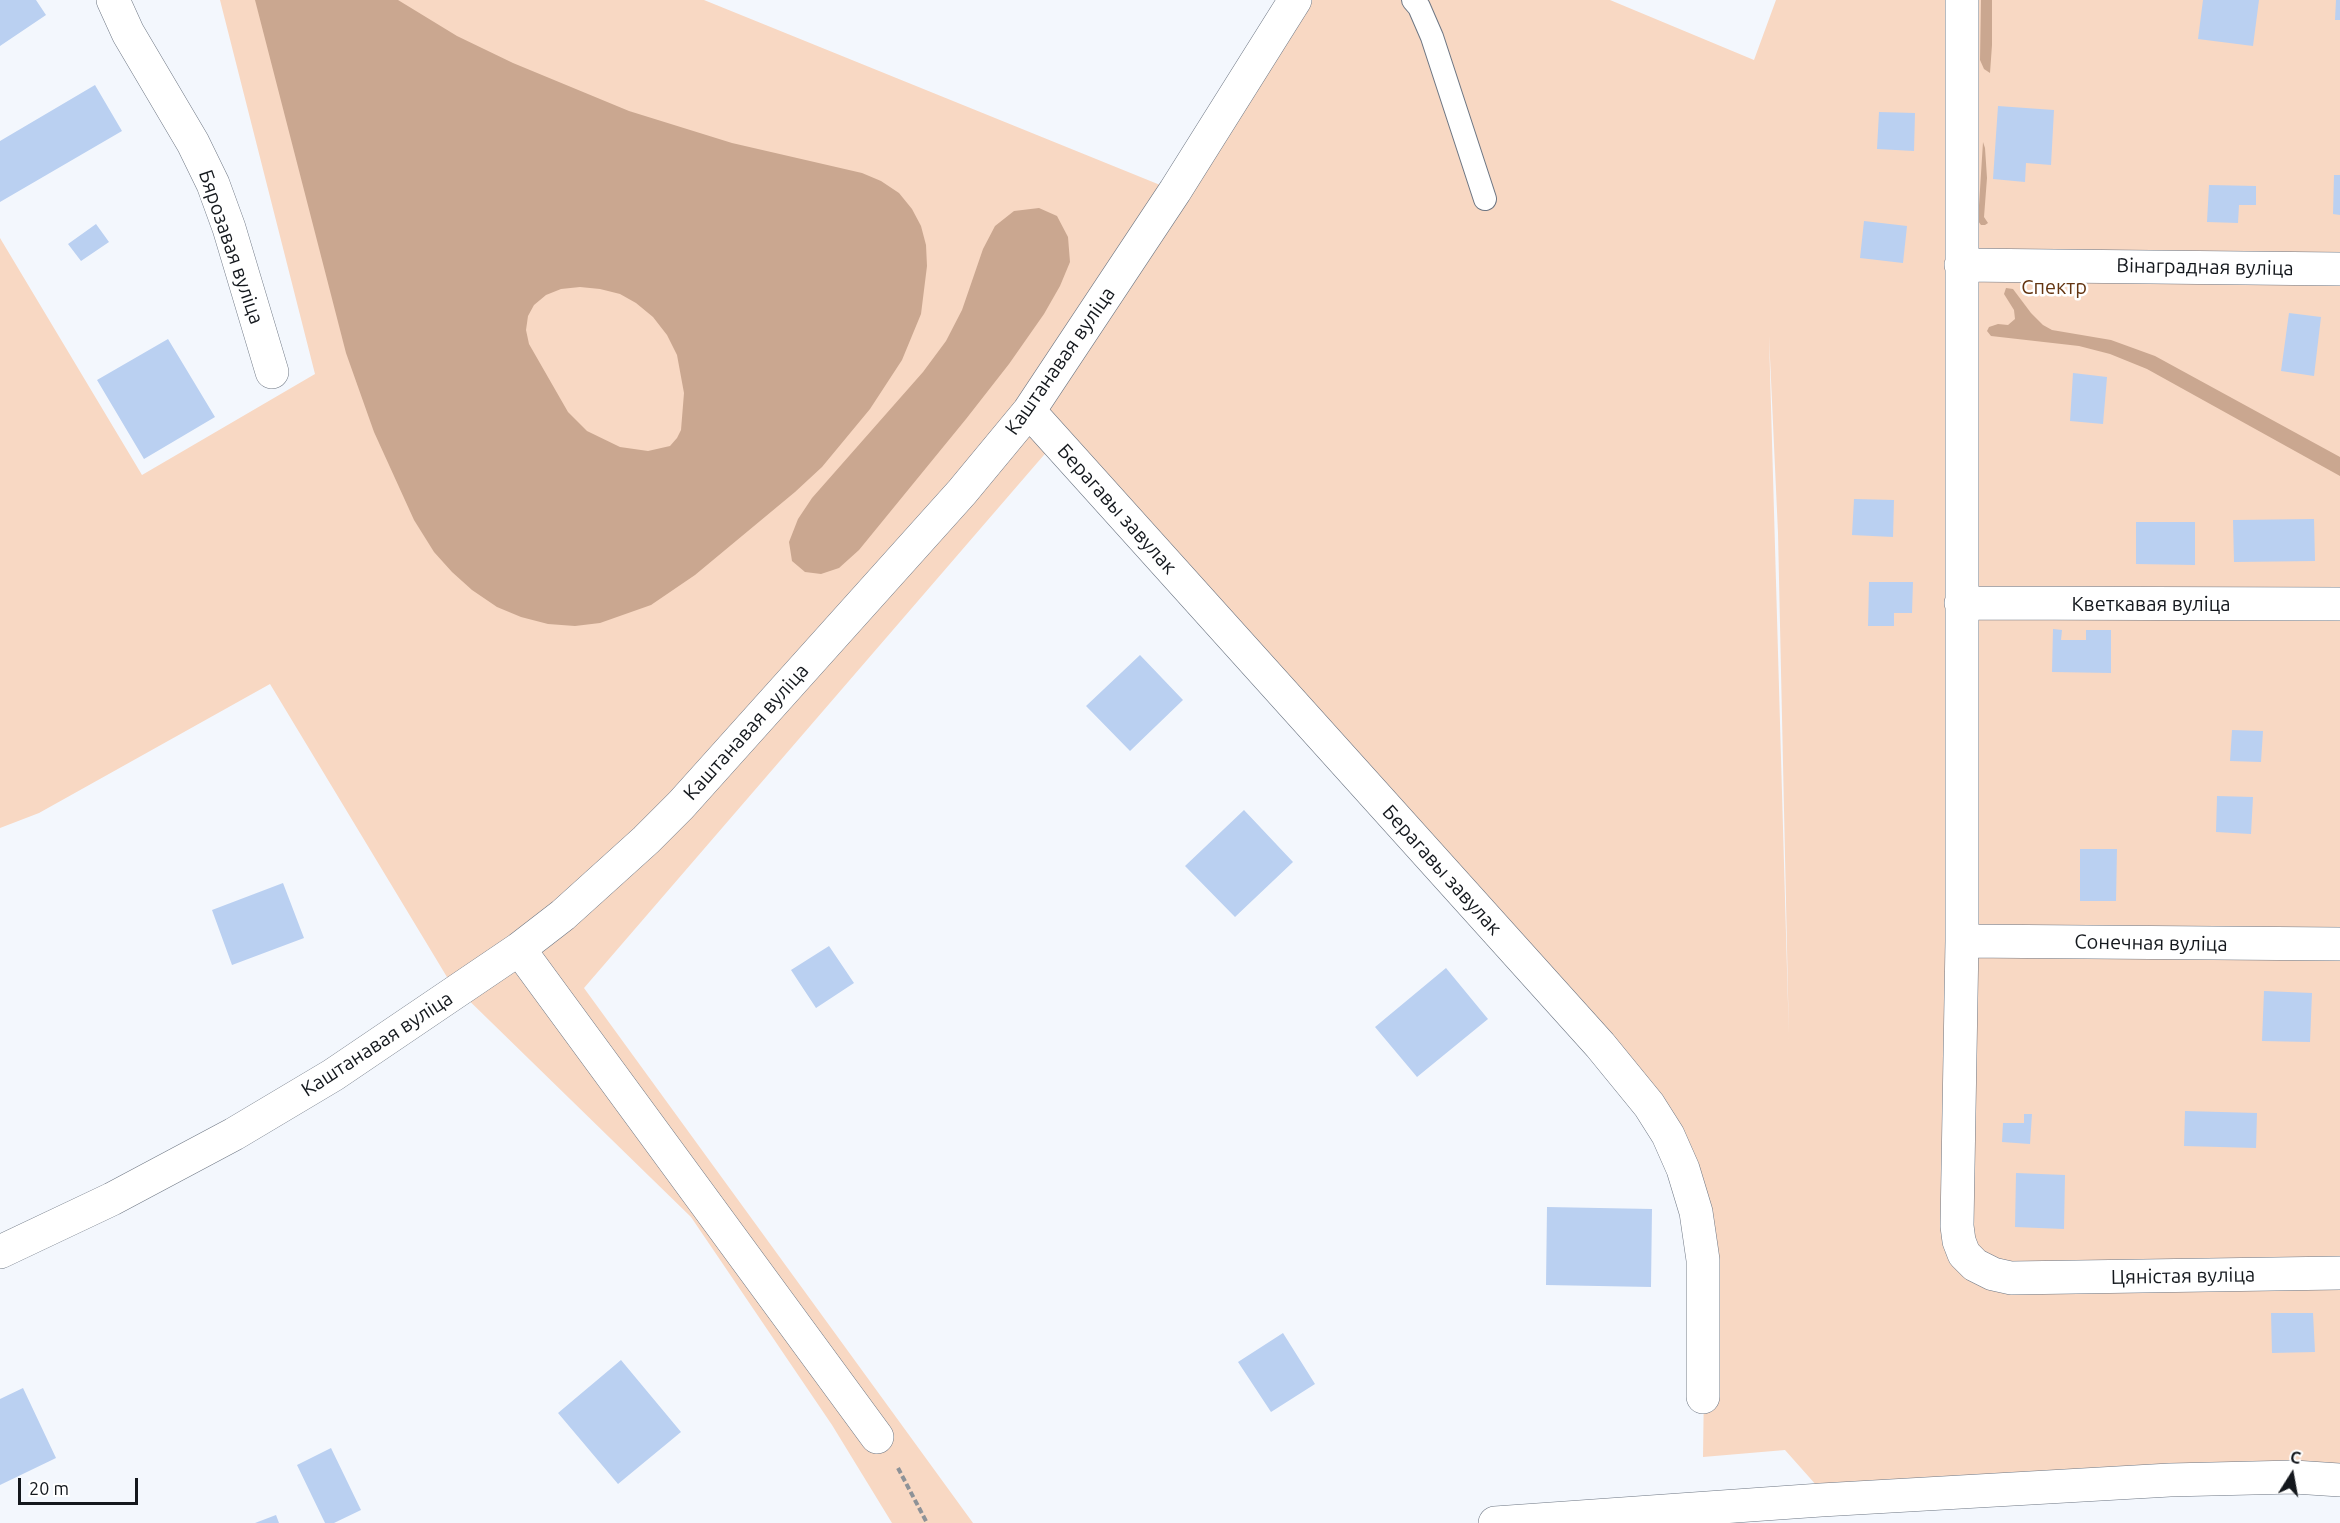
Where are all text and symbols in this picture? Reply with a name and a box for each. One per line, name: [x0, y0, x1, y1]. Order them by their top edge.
street label: Бярозавая вуліца: [193, 167, 269, 327]
street label: Вінаградная вуліца: [2116, 253, 2294, 281]
park label: Спектр: [2021, 275, 2087, 299]
street label: Каштанавая вуліца: [1000, 282, 1120, 440]
street label: Берагавы завулак: [1052, 439, 1182, 579]
street label: Кветкавая вуліца: [2071, 592, 2231, 616]
street label: Каштанавая вуліца: [678, 659, 814, 805]
street label: Берагавы завулак: [1377, 800, 1507, 940]
street label: Сонечная вуліца: [2074, 930, 2228, 956]
street label: Каштанавая вуліца: [297, 986, 457, 1102]
street label: Цяністая вуліца: [2111, 1263, 2255, 1289]
north arrow: [2262, 1445, 2322, 1505]
text: С: [2289, 1448, 2302, 1467]
scale bar: [21, 1466, 141, 1504]
text: 20 m: [29, 1478, 69, 1498]

